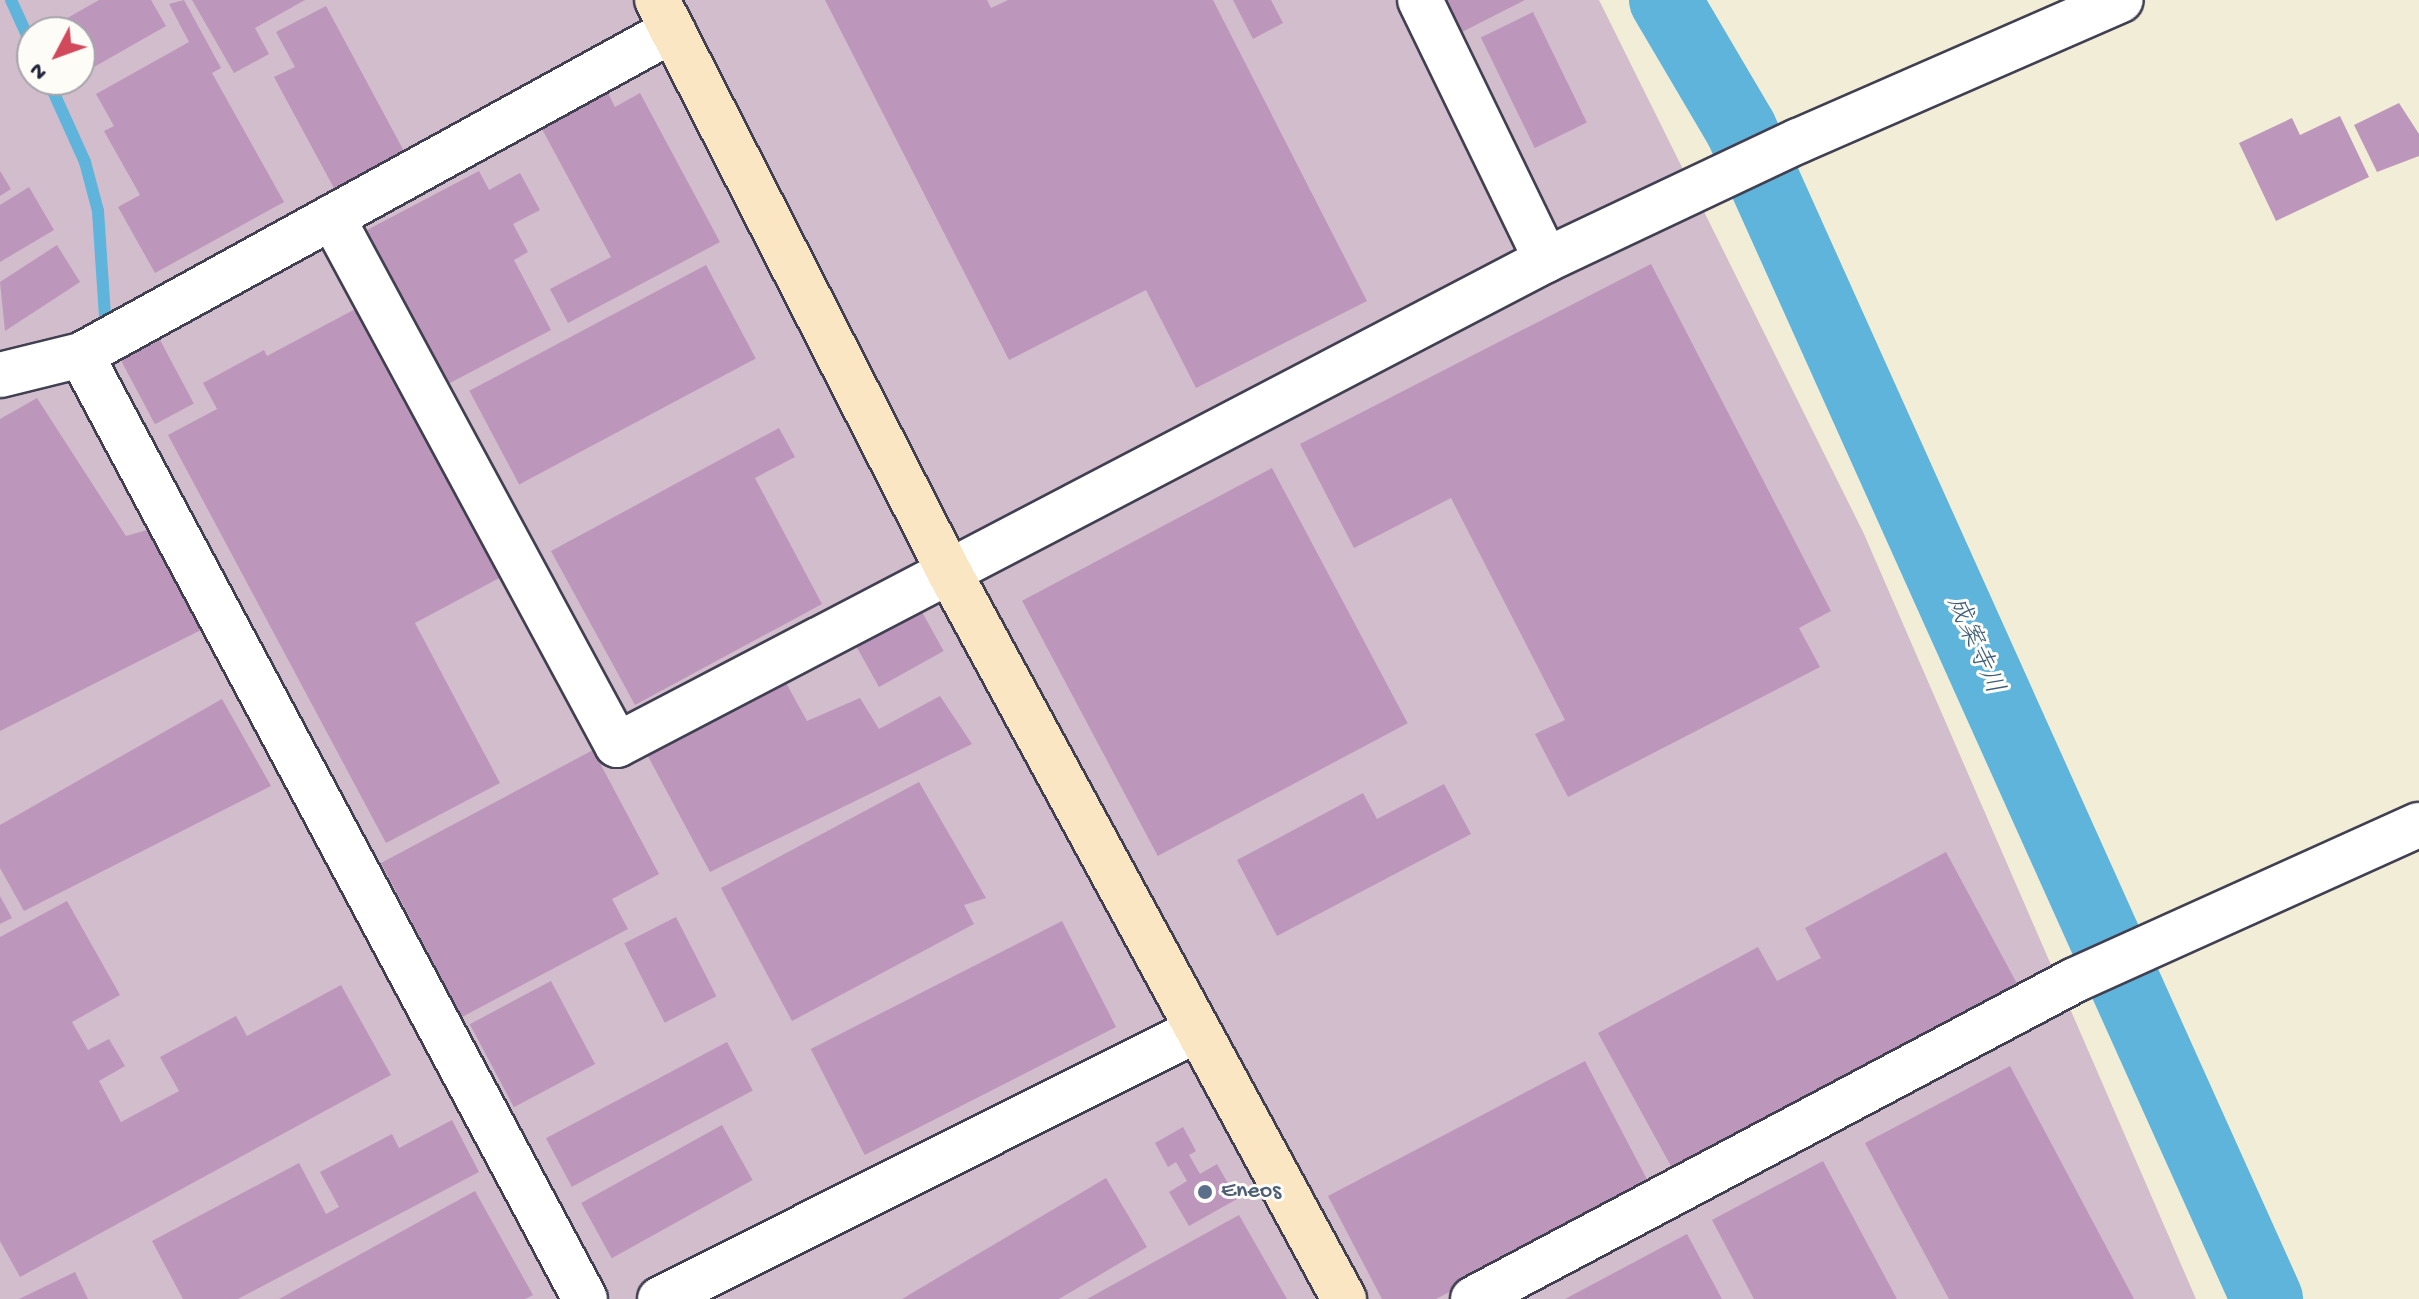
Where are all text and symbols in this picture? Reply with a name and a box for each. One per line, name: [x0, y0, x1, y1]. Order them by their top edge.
north arrow: [16, 16, 96, 96]
text: N: [25, 56, 54, 84]
water label: 成案寺川: [1938, 592, 2008, 700]
place label: Eneos: [1221, 1178, 1281, 1206]
marker: Eneos: [1196, 1183, 1214, 1201]

